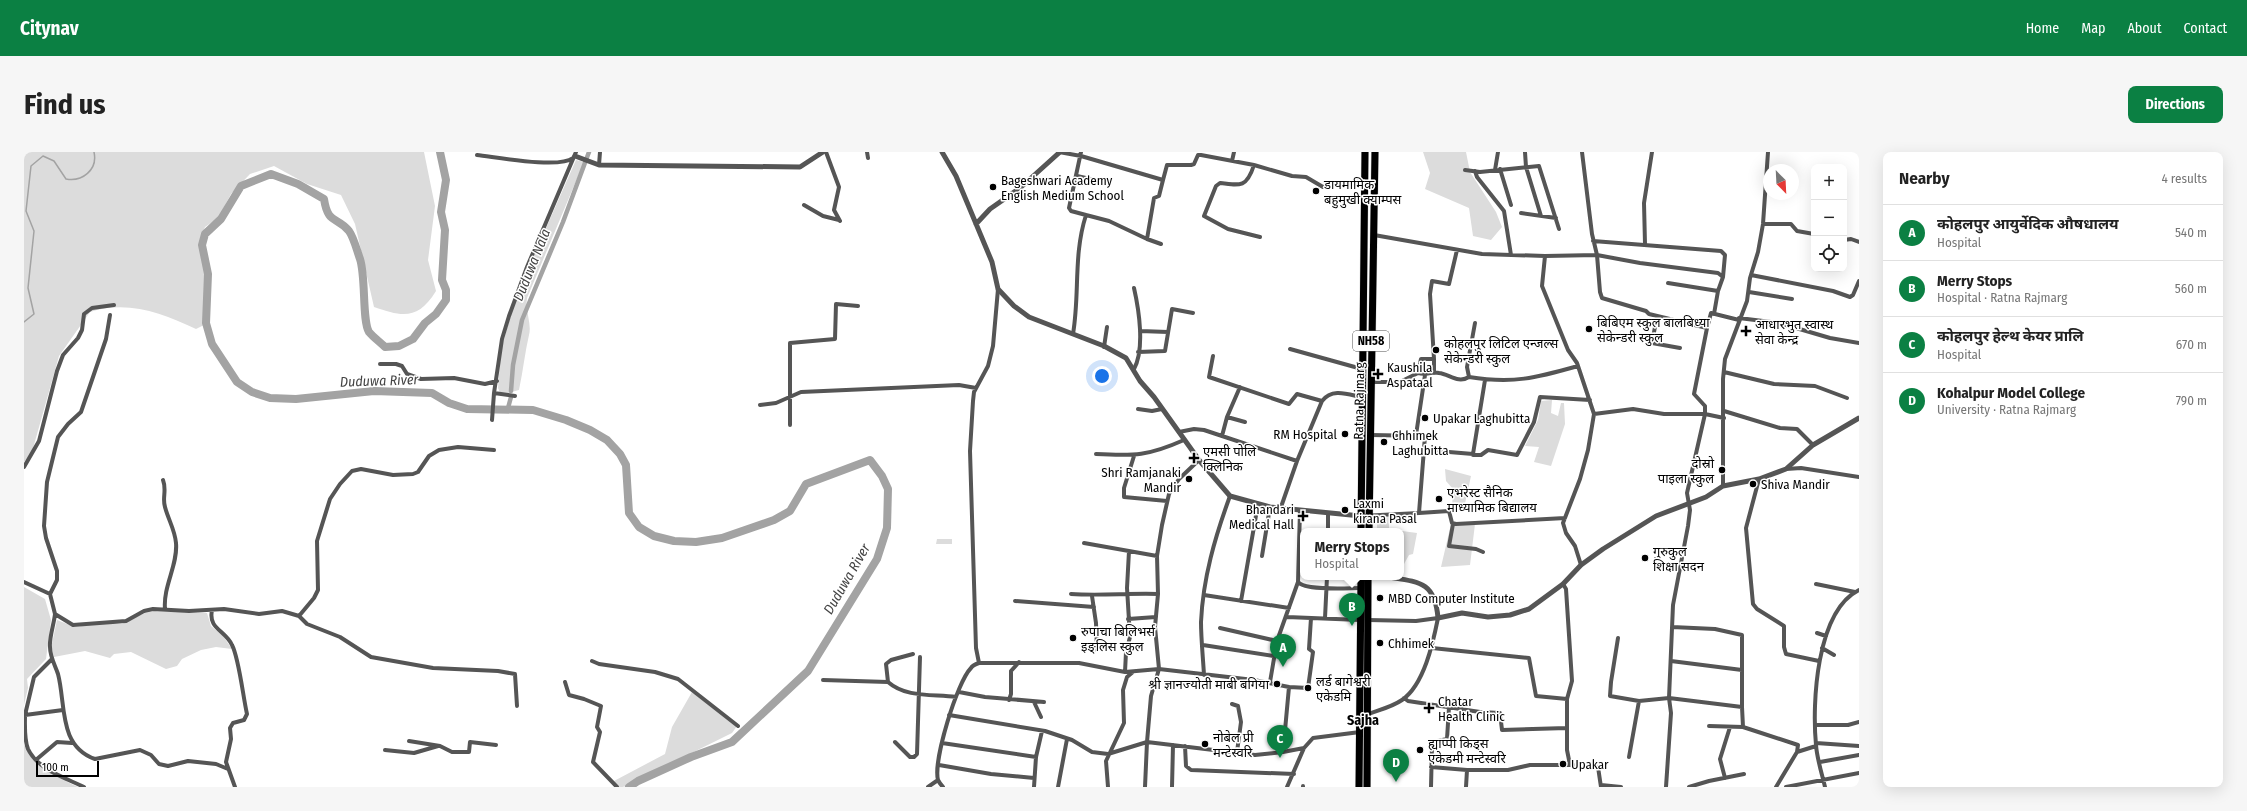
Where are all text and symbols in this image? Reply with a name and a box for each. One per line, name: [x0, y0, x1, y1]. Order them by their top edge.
text: Citynav: [20, 17, 79, 40]
text: Home: [2026, 20, 2059, 37]
text: Map: [2081, 20, 2105, 37]
text: About: [2127, 20, 2162, 37]
text: Contact: [2184, 20, 2227, 37]
button: Directions: [2128, 86, 2223, 123]
text: Find us: [24, 88, 106, 121]
north arrow: [1763, 164, 1799, 200]
map controls: [1811, 164, 1847, 272]
button: +: [1811, 164, 1847, 200]
text: Nearby: [1899, 168, 1950, 189]
text: 4 results: [2161, 171, 2207, 186]
place label: Bageshwari Academy English Medium School: [1001, 173, 1124, 203]
place label: डायमामिक बहुमुखी क्याम्पस: [1323, 177, 1402, 209]
marker: Bageshwari Academy English Medium School: [988, 182, 998, 192]
marker: डायमामिक बहुमुखी क्याम्पस: [1311, 186, 1321, 196]
button: −: [1811, 200, 1847, 236]
text: कोहलपुर आयुर्वेदिक औषधालय: [1937, 215, 2119, 233]
text: A: [1908, 225, 1916, 240]
text: 540 m: [2175, 225, 2207, 240]
water label: Duduwa Nala: [510, 226, 554, 304]
text: Hospital: [1937, 235, 1981, 250]
button: locate: [1811, 236, 1847, 272]
text: Merry Stops: [1937, 272, 2012, 290]
text: B: [1908, 281, 1916, 296]
text: 560 m: [2175, 281, 2207, 296]
text: Hospital · Ratna Rajmarg: [1937, 290, 2067, 305]
place label: बिबिएम स्कुल बालबिध्या सेकेन्डरी स्कुल: [1597, 315, 1710, 346]
place label: आधारभुत स्वास्थ सेवा केन्द्र: [1755, 317, 1834, 347]
marker: बिबिएम स्कुल बालबिध्या सेकेन्डरी स्कुल: [1584, 324, 1594, 334]
marker: आधारभुत स्वास्थ सेवा केन्द्र: [1740, 325, 1752, 337]
text: कोहलपुर हेल्थ केयर प्रालि: [1937, 327, 2084, 345]
road number: NH58: [1353, 331, 1389, 351]
place label: कोहलपुर लिटिल एन्जल्स सेकेन्डरी स्कुल: [1444, 336, 1559, 367]
text: C: [1909, 337, 1915, 352]
text: 670 m: [2176, 337, 2207, 352]
marker: कोहलपुर लिटिल एन्जल्स सेकेन्डरी स्कुल: [1431, 345, 1441, 355]
text: Hospital: [1937, 347, 1981, 362]
place label: Kaushila Aspataal: [1387, 360, 1433, 390]
street label: Ratna Rajmarg: [1351, 361, 1367, 440]
your location: [1092, 366, 1112, 386]
marker: Kaushila Aspataal: [1372, 368, 1384, 380]
water label: Duduwa River: [339, 371, 420, 391]
text: Kohalpur Model College: [1937, 384, 2085, 402]
text: D: [1908, 393, 1916, 408]
text: 790 m: [2176, 393, 2207, 408]
text: University · Ratna Rajmarg: [1937, 402, 2076, 417]
place label: Upakar Laghubitta: [1433, 411, 1530, 426]
marker: Upakar Laghubitta: [1420, 413, 1430, 423]
place label: RM Hospital: [1273, 427, 1338, 442]
place label: Chhimek Laghubitta: [1392, 428, 1449, 458]
marker: RM Hospital: [1340, 429, 1350, 439]
marker: Chhimek Laghubitta: [1379, 437, 1389, 447]
place label: एमसी पोलि क्लिनिक: [1203, 444, 1256, 474]
marker: एमसी पोलि क्लिनिक: [1188, 452, 1200, 464]
place label: दोस्रो पाइला स्कुल: [1658, 456, 1715, 487]
place label: Shri Ramjanaki Mandir: [1101, 465, 1181, 495]
marker: दोस्रो पाइला स्कुल: [1717, 465, 1727, 475]
marker: Shri Ramjanaki Mandir: [1184, 474, 1194, 484]
place label: Shiva Mandir: [1761, 477, 1830, 492]
marker: Shiva Mandir: [1748, 479, 1758, 489]
place label: एभरेस्ट सैनिक माध्यामिक बिद्यालय: [1447, 485, 1537, 515]
marker: एभरेस्ट सैनिक माध्यामिक बिद्यालय: [1434, 494, 1444, 504]
place label: Laxmi kirana Pasal: [1353, 496, 1417, 526]
place label: Bhandari Medical Hall: [1229, 502, 1295, 532]
marker: Laxmi kirana Pasal: [1340, 505, 1350, 515]
marker: Bhandari Medical Hall: [1297, 510, 1309, 522]
popup: [1300, 528, 1404, 580]
text: Merry Stops: [1314, 538, 1390, 556]
water label: Duduwa River: [820, 540, 875, 617]
place label: गुरुकुल शिक्षा सदन: [1653, 544, 1705, 574]
marker: गुरुकुल शिक्षा सदन: [1640, 553, 1650, 563]
text: Hospital: [1314, 556, 1359, 571]
place label: MBD Computer Institute: [1388, 591, 1515, 606]
pin: B: [1339, 593, 1365, 626]
marker: MBD Computer Institute: [1375, 593, 1385, 603]
place label: रुपाचा बिलिभर्स इङ्लिस स्कुल: [1081, 624, 1156, 655]
marker: रुपाचा बिलिभर्स इङ्लिस स्कुल: [1068, 633, 1078, 643]
pin: A: [1270, 634, 1296, 667]
place label: Chhimek: [1388, 636, 1435, 651]
marker: Chhimek: [1375, 638, 1385, 648]
place label: लर्ड बागेश्वरी एकेडमि: [1316, 674, 1371, 704]
place label: श्री ज्ञानज्योती माबी बगिया: [1148, 677, 1270, 692]
marker: श्री ज्ञानज्योती माबी बगिया: [1272, 679, 1282, 689]
marker: लर्ड बागेश्वरी एकेडमि: [1303, 683, 1313, 693]
place label: Chatar Health Clinic: [1438, 694, 1505, 724]
marker: Chatar Health Clinic: [1423, 702, 1435, 714]
district label: Sajha: [1347, 712, 1379, 729]
pin: C: [1267, 725, 1293, 758]
place label: नोबेल प्री मन्टेस्वरि: [1213, 730, 1254, 760]
place label: ह्याप्पी किड्स एकेडमी मन्टेस्वरि: [1428, 736, 1506, 766]
marker: नोबेल प्री मन्टेस्वरि: [1200, 739, 1210, 749]
marker: ह्याप्पी किड्स एकेडमी मन्टेस्वरि: [1415, 745, 1425, 755]
pin: D: [1383, 749, 1409, 782]
place label: Upakar: [1571, 757, 1609, 772]
scale bar: [36, 759, 99, 778]
marker: Upakar: [1558, 759, 1568, 769]
text: 100 m: [42, 761, 69, 774]

